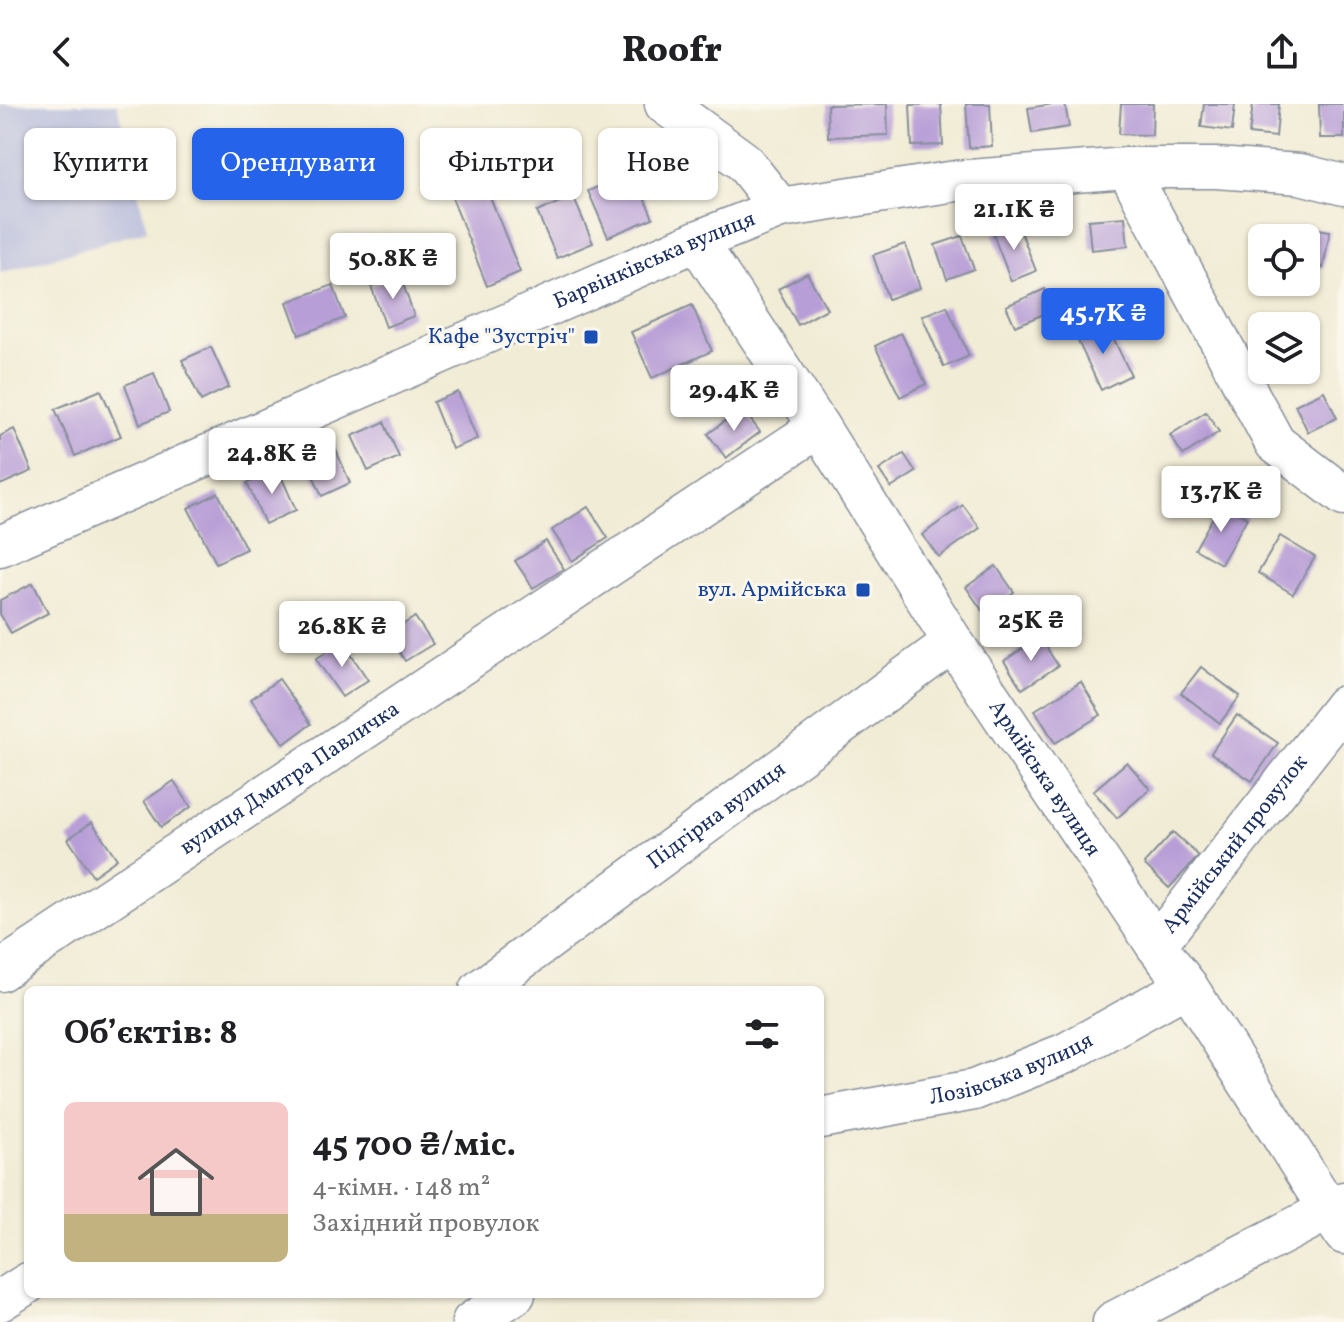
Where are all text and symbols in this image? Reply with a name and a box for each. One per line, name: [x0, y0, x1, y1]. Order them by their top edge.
text: Roofr: [622, 27, 722, 77]
icon: back: [40, 30, 84, 74]
icon: share: [1260, 30, 1304, 74]
chip: Купити: [24, 128, 176, 200]
chip: Орендувати: [192, 128, 404, 200]
chip: Фільтри: [420, 128, 582, 200]
chip: Нове: [598, 128, 718, 200]
pin: 21.1K ₴: [940, 184, 1088, 252]
text: 21.1K ₴: [973, 192, 1055, 228]
street label: Барвінківська вулиця: [549, 204, 760, 317]
map controls: [1248, 224, 1320, 384]
button: locate: [1248, 224, 1320, 296]
pin: 50.8K ₴: [319, 233, 467, 301]
text: 50.8K ₴: [348, 241, 438, 277]
pin: 45.7K ₴: [1029, 288, 1177, 356]
text: 45.7K ₴: [1059, 296, 1147, 332]
button: layers: [1248, 312, 1320, 384]
place label: Кафе "Зустріч": [428, 322, 575, 353]
marker: Кафе "Зустріч": [582, 328, 600, 346]
pin: 29.4K ₴: [660, 365, 808, 433]
text: 29.4K ₴: [688, 373, 780, 409]
pin: 24.8K ₴: [198, 428, 346, 496]
text: 24.8K ₴: [227, 436, 317, 472]
pin: 13.7K ₴: [1147, 466, 1295, 534]
text: 13.7K ₴: [1179, 474, 1263, 510]
place label: вул. Армійська: [698, 575, 847, 606]
marker: вул. Армійська: [854, 581, 872, 599]
pin: 25K ₴: [975, 595, 1087, 663]
pin: 26.8K ₴: [268, 601, 416, 669]
text: 25K ₴: [998, 603, 1064, 639]
text: 26.8K ₴: [297, 609, 387, 645]
street label: вулиця Дмитра Павличка: [174, 694, 406, 863]
street label: Армійська вулиця: [981, 694, 1108, 863]
street label: Армійський провулок: [1155, 748, 1316, 941]
street label: Підгірна вулиця: [641, 754, 792, 877]
text: Об’єктів: 8: [64, 1011, 238, 1058]
icon: filters: [740, 1012, 784, 1056]
street label: Лозівська вулиця: [927, 1025, 1099, 1113]
text: 45 700 ₴/міс.: [312, 1123, 516, 1170]
icon: home: [128, 1134, 224, 1230]
text: 4-кімн. · 148 m²: [312, 1170, 490, 1206]
text: Західний провулок: [312, 1206, 539, 1242]

